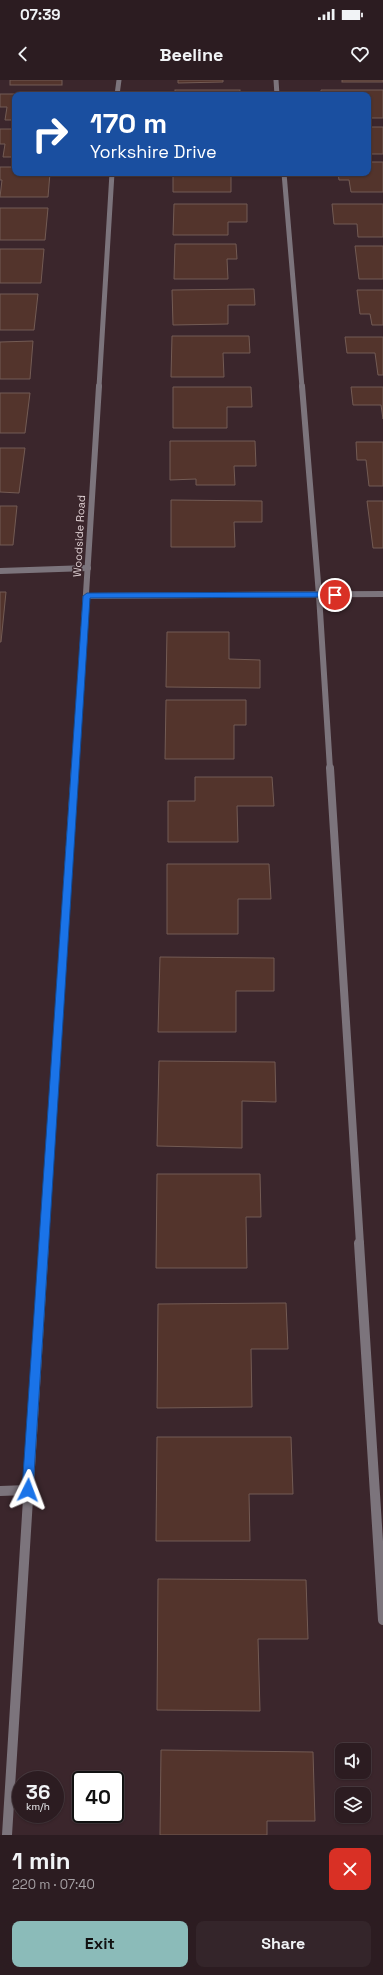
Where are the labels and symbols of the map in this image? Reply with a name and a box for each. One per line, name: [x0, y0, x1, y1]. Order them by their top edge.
street label: Woodside Road: [70, 495, 88, 577]
pin: [318, 578, 352, 612]
position arrow: [7, 1469, 49, 1511]
speed limit sign: 40: [72, 1771, 124, 1823]

